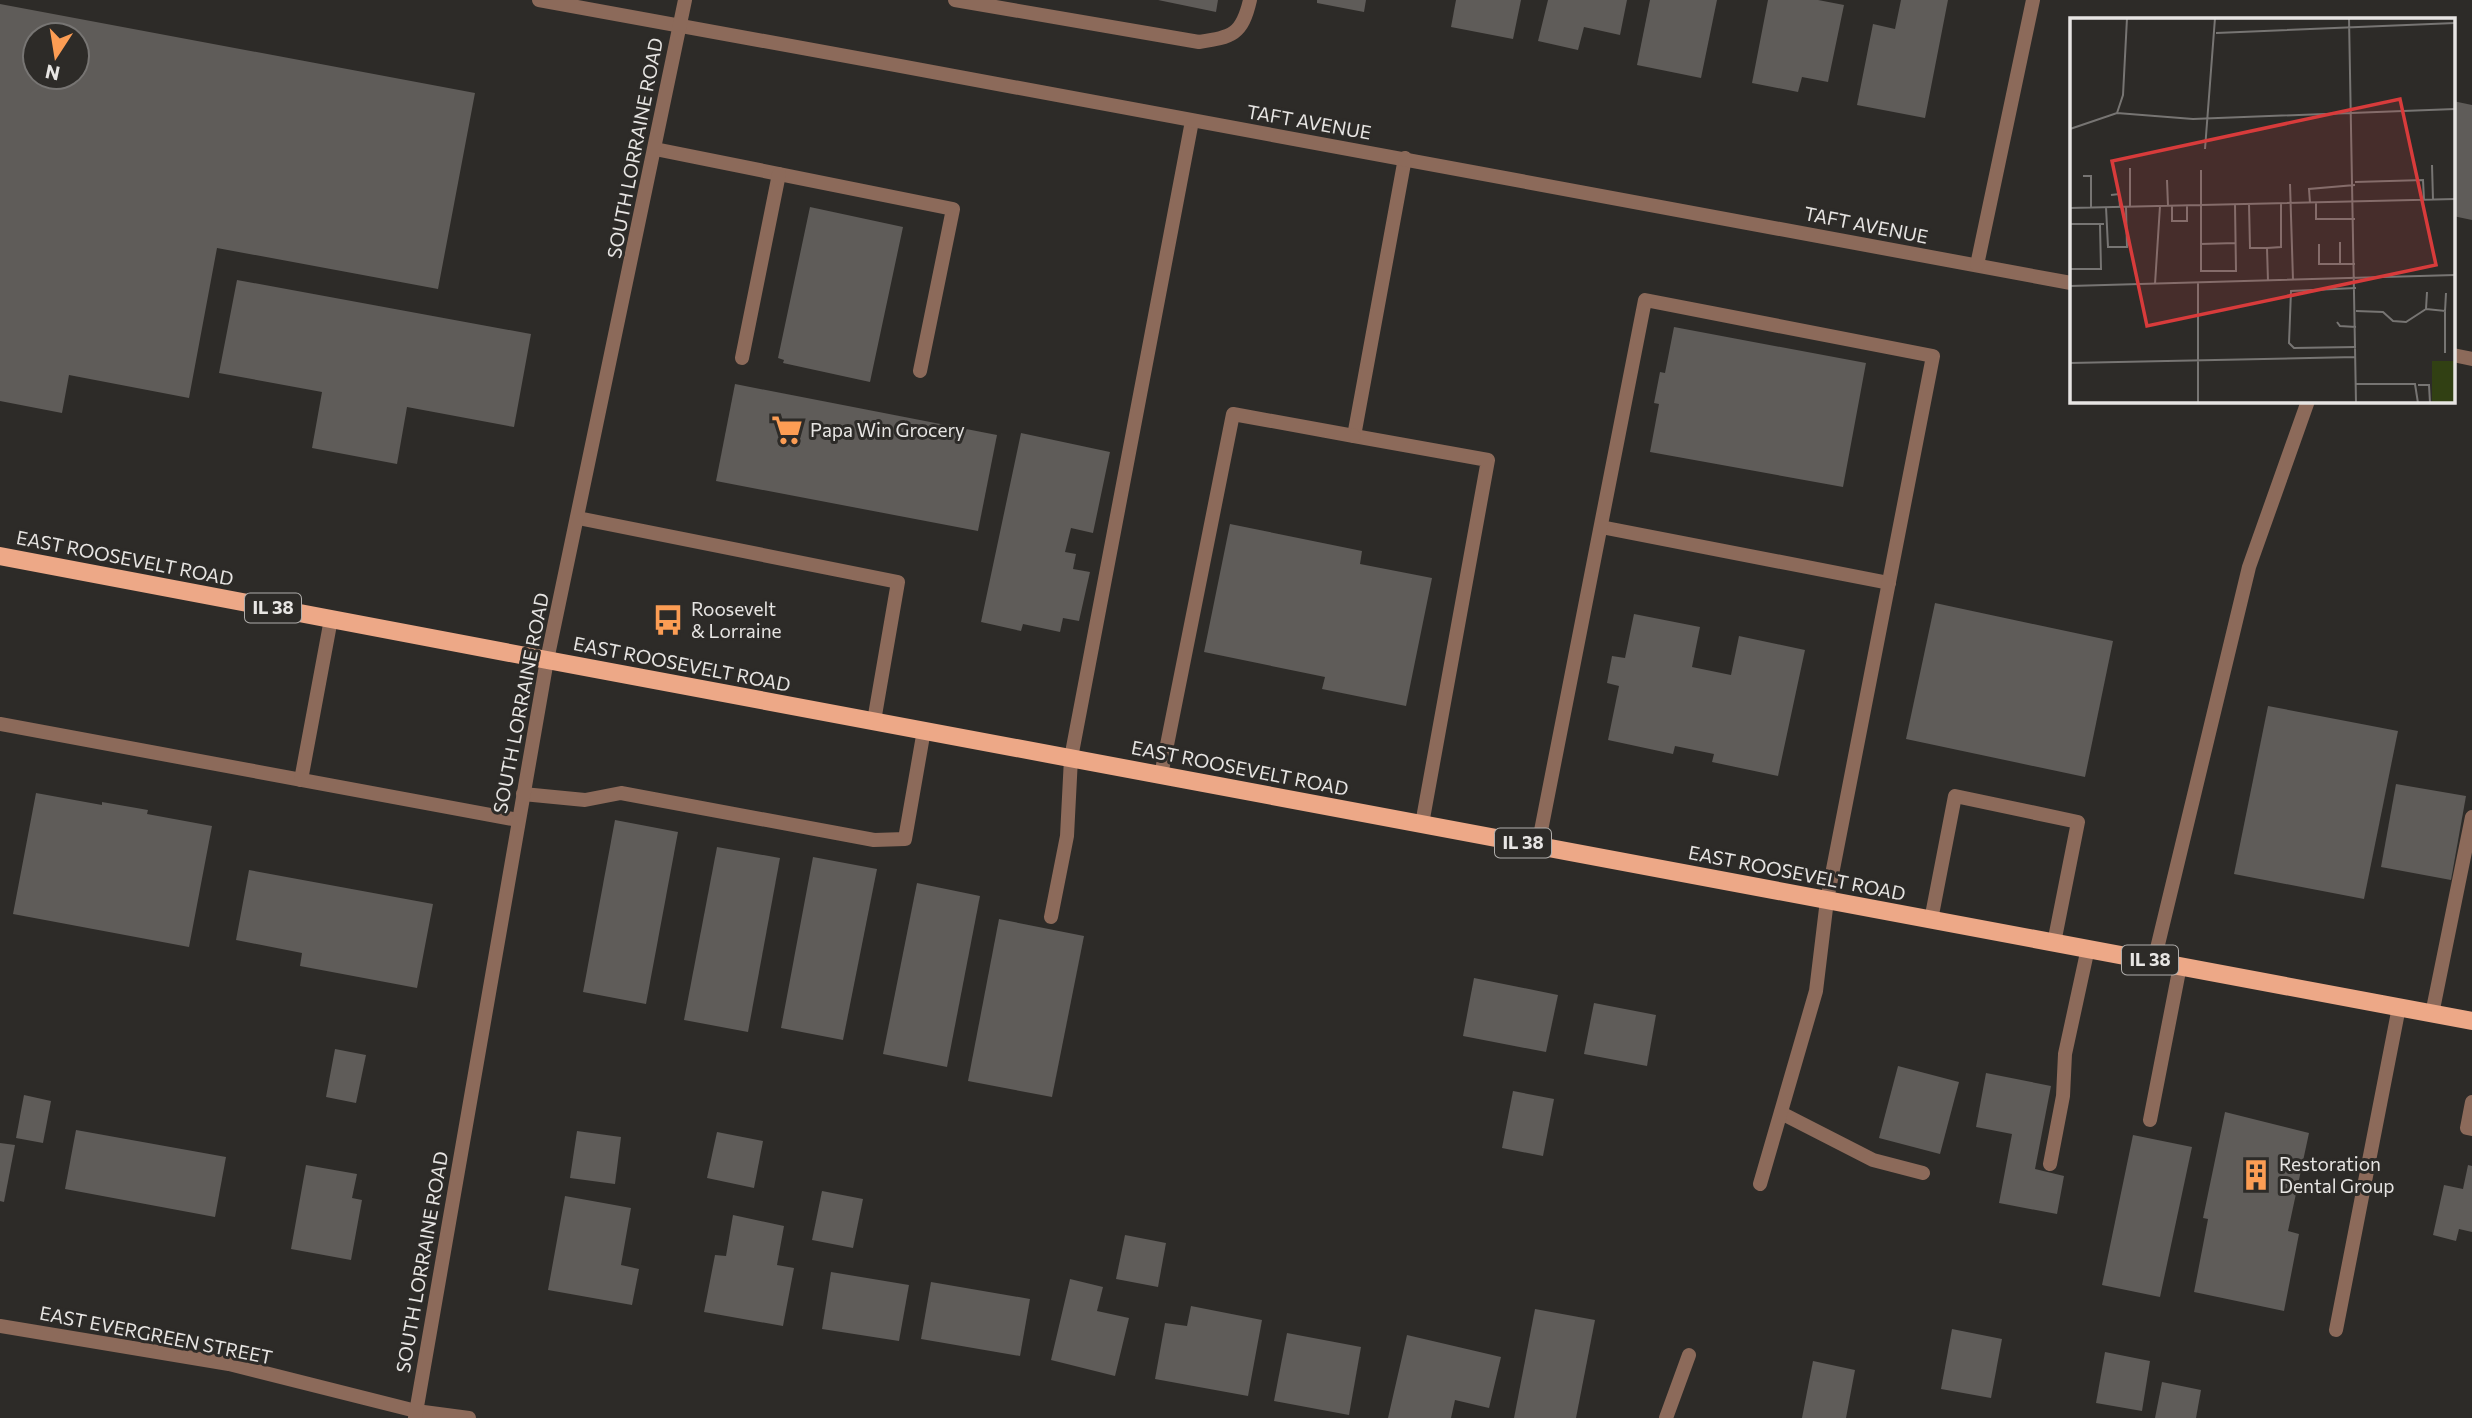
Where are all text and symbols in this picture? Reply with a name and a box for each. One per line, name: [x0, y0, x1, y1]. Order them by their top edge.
inset map: [2070, 18, 2454, 402]
north arrow: [21, 21, 91, 91]
street label: SOUTH LORRAINE ROAD: [602, 36, 667, 260]
text: N: [43, 60, 62, 86]
street label: TAFT AVENUE: [1245, 99, 1373, 144]
street label: TAFT AVENUE: [1802, 201, 1930, 248]
supermarket icon: Papa Win Grocery: [770, 413, 804, 447]
place label: Papa Win Grocery: [810, 418, 965, 441]
street label: EAST ROOSEVELT ROAD: [15, 525, 236, 590]
street label: SOUTH LORRAINE ROAD: [488, 591, 553, 815]
road number: IL 38: [245, 594, 301, 622]
place label: Roosevelt & Lorraine: [691, 597, 782, 642]
bus stop icon: Roosevelt & Lorraine: [651, 603, 685, 637]
street label: EAST ROOSEVELT ROAD: [572, 631, 793, 696]
street label: EAST ROOSEVELT ROAD: [1130, 735, 1351, 800]
road number: IL 38: [1495, 828, 1551, 858]
street label: EAST ROOSEVELT ROAD: [1687, 840, 1908, 905]
road number: IL 38: [2122, 945, 2178, 974]
street label: SOUTH LORRAINE ROAD: [391, 1149, 452, 1374]
place label: Restoration Dental Group: [2279, 1152, 2395, 1197]
building icon: Restoration Dental Group: [2239, 1158, 2273, 1192]
street label: EAST EVERGREEN STREET: [38, 1301, 275, 1368]

